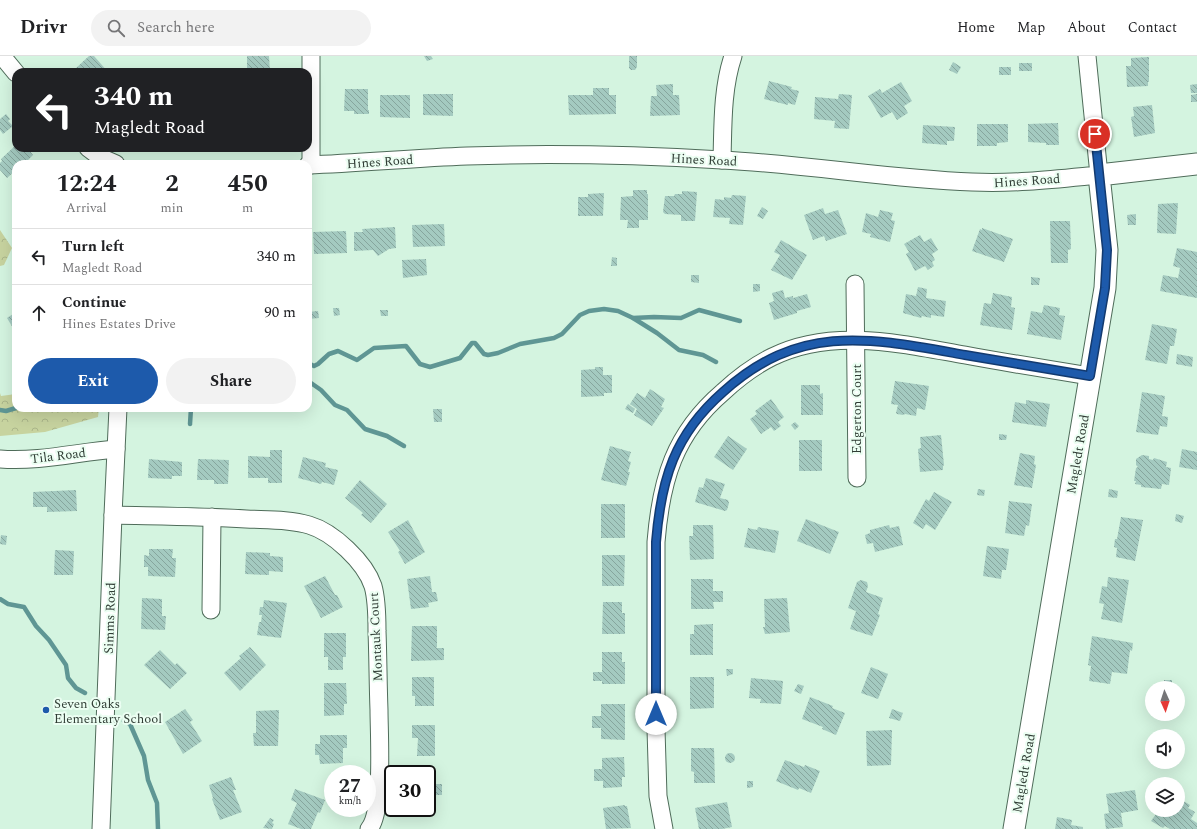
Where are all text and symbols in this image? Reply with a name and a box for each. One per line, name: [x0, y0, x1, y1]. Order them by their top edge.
search box: [91, 10, 371, 46]
text: Drivr: [20, 13, 67, 42]
text: Search here: [137, 16, 215, 39]
icon: search: [105, 17, 127, 39]
text: Home: [957, 17, 995, 38]
text: Map: [1017, 17, 1045, 38]
text: About: [1067, 17, 1106, 38]
text: Contact: [1128, 17, 1177, 38]
text: 340 m: [94, 75, 173, 118]
icon: left: [28, 84, 80, 136]
text: Magledt Road: [94, 114, 205, 141]
pin: [1078, 117, 1112, 151]
icon: arrive: [1084, 123, 1106, 145]
street label: Hines Road: [670, 148, 738, 172]
street label: Hines Road: [346, 150, 414, 174]
text: 12:24: [56, 166, 116, 202]
text: 2: [165, 166, 179, 202]
text: 450: [227, 166, 268, 202]
street label: Hines Road: [993, 169, 1061, 193]
text: Arrival: [66, 198, 107, 218]
text: min: [161, 198, 183, 218]
text: m: [242, 198, 253, 218]
text: Turn left: [62, 235, 124, 258]
text: 340 m: [257, 245, 296, 268]
icon: left: [28, 246, 50, 268]
text: Magledt Road: [62, 258, 142, 278]
text: Continue: [62, 291, 127, 314]
text: 90 m: [264, 301, 296, 324]
icon: ahead: [28, 302, 50, 324]
text: Hines Estates Drive: [62, 314, 176, 334]
button: Exit: [28, 358, 158, 404]
button: Share: [166, 358, 296, 404]
street label: Edgerton Court: [847, 364, 867, 454]
street label: Magledt Road: [1061, 413, 1095, 495]
street label: Tila Road: [29, 443, 87, 469]
street label: Simms Road: [99, 582, 121, 654]
street label: Montauk Court: [364, 591, 388, 682]
north arrow: [1145, 681, 1185, 721]
map controls: [1145, 681, 1185, 817]
position arrow: [635, 693, 677, 735]
place label: Seven Oaks Elementary School: [54, 694, 162, 729]
marker: Seven Oaks Elementary School: [41, 705, 51, 715]
button: sound: [1145, 729, 1185, 769]
street label: Magledt Road: [1007, 732, 1041, 814]
speed limit sign: 30: [384, 765, 436, 817]
text: 27: [339, 771, 361, 801]
button: layers: [1145, 777, 1185, 817]
text: km/h: [339, 793, 361, 809]

